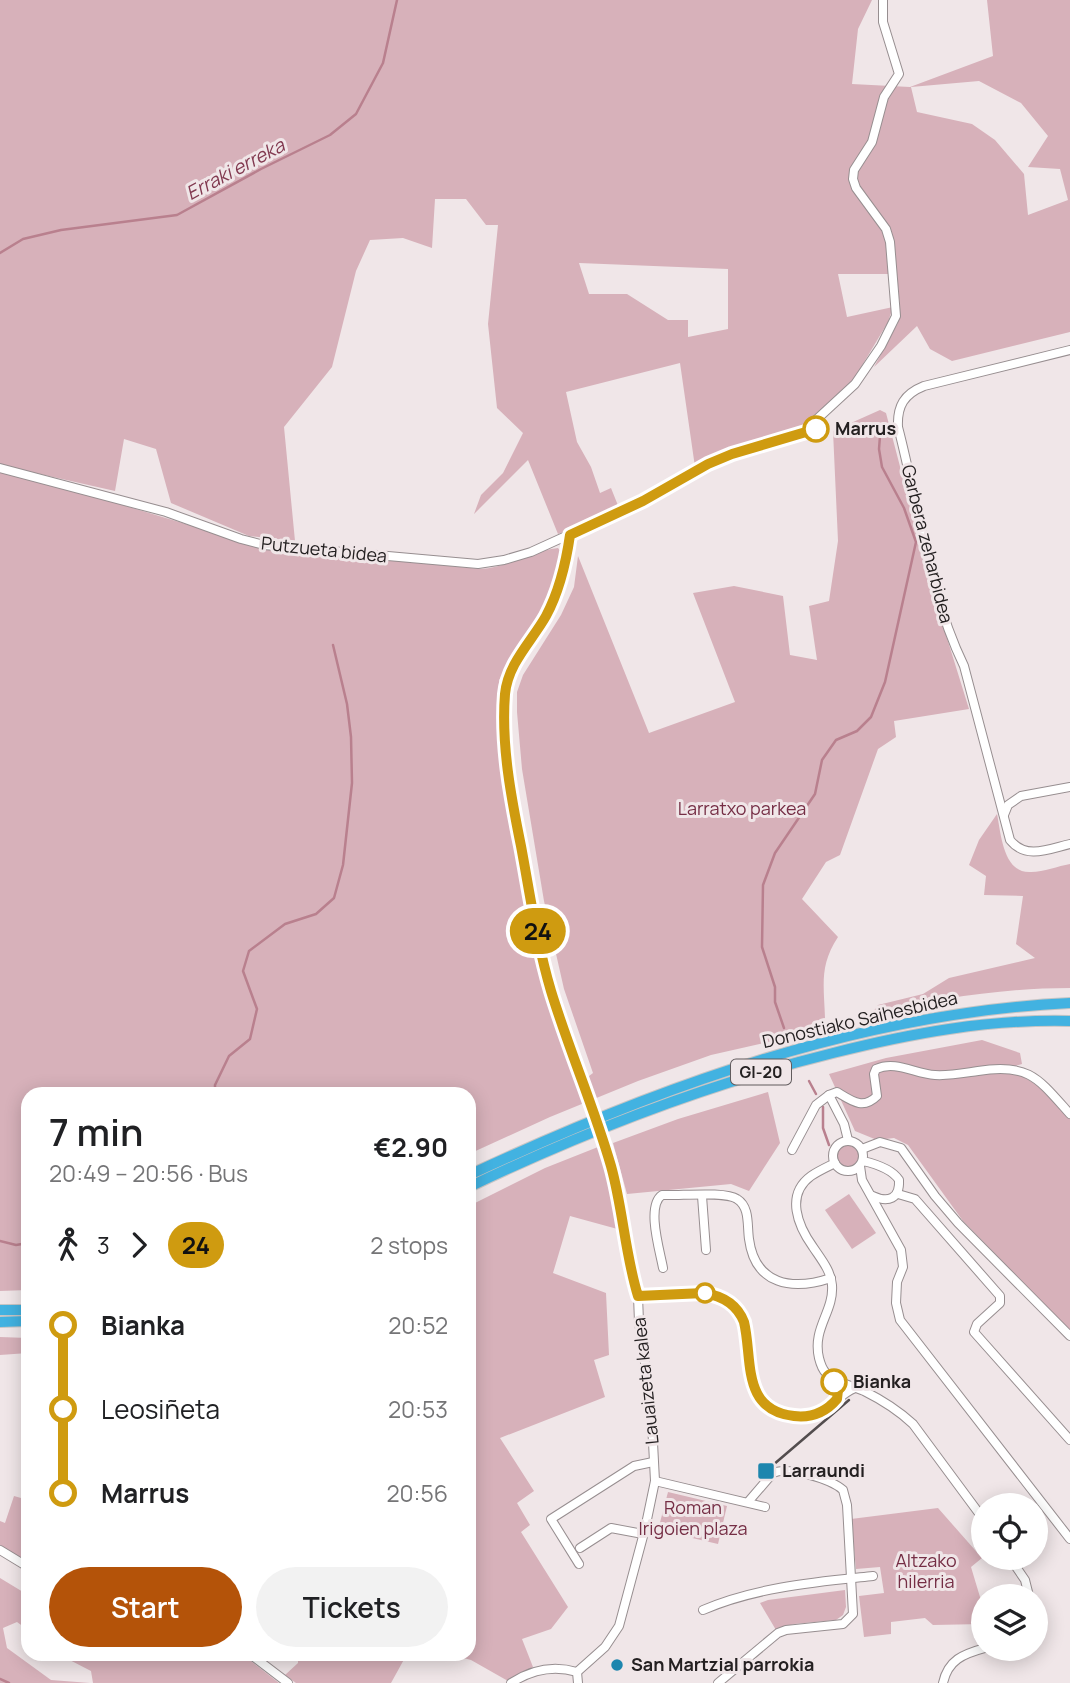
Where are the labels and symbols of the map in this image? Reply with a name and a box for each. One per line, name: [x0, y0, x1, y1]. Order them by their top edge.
water label: Erraki erreka: [181, 131, 290, 206]
marker: Marrus: [803, 416, 829, 442]
place label: Marrus: [835, 416, 896, 440]
street label: Garbera zeharbidea: [897, 462, 959, 625]
street label: Putzueta bidea: [260, 530, 388, 568]
park label: Larratxo parkea: [678, 796, 806, 820]
line badge: 24: [506, 908, 570, 954]
street label: Donostiako Saihesbidea: [760, 985, 960, 1053]
road number: GI-20: [731, 1060, 791, 1084]
unlabelled marker: [695, 1283, 715, 1303]
street label: Lauaizeta kalea: [626, 1316, 664, 1446]
marker: Bianka: [821, 1369, 847, 1395]
place label: Bianka: [853, 1369, 911, 1393]
place label: Larraundi: [782, 1458, 865, 1482]
marker: Larraundi: [756, 1461, 776, 1481]
park label: Roman Irigoien plaza: [639, 1495, 747, 1540]
park label: Altzako hilerria: [895, 1548, 957, 1593]
place label: San Martzial parrokia: [631, 1652, 814, 1676]
marker: San Martzial parrokia: [609, 1657, 625, 1673]

